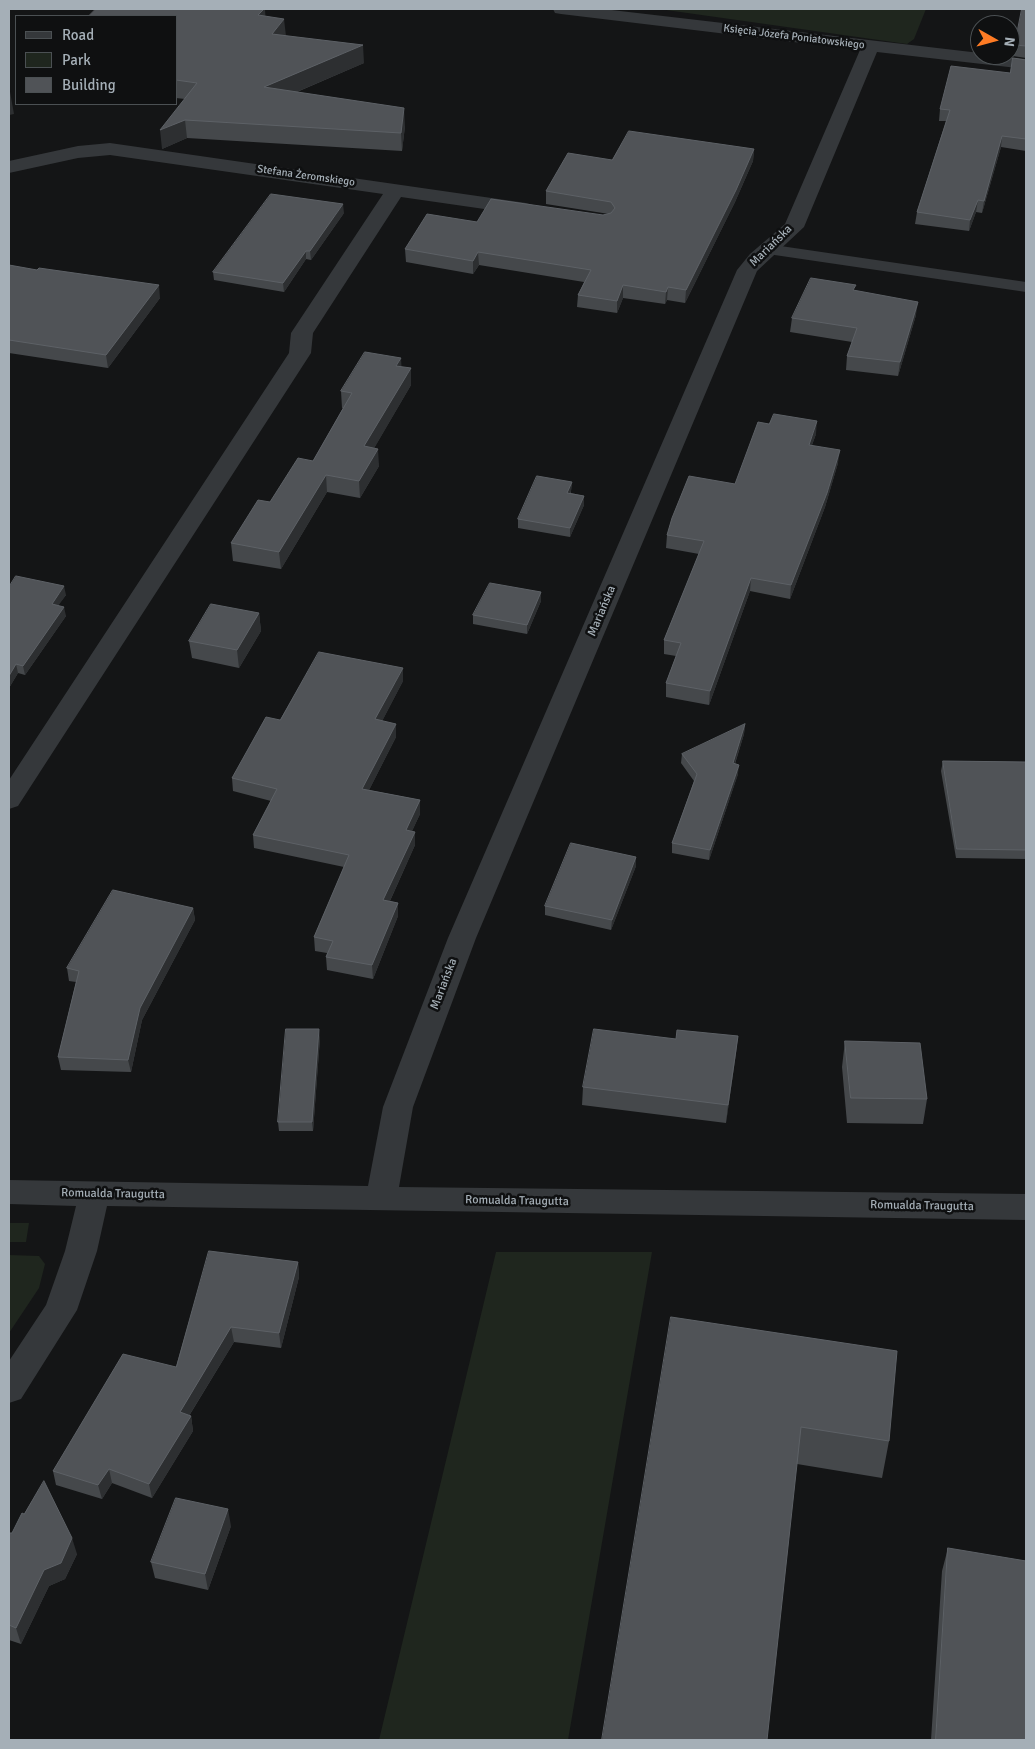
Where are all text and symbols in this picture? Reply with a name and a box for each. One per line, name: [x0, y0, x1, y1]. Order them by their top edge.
legend: [15, 15, 178, 105]
north arrow: [970, 15, 1020, 65]
street label: Księcia Józefa Poniatowskiego: [723, 22, 865, 52]
text: Road: [62, 26, 94, 44]
text: N: [1000, 36, 1018, 48]
text: Park: [62, 51, 91, 69]
text: Building: [62, 76, 116, 94]
street label: Stefana Żeromskiego: [256, 163, 356, 189]
street label: Mariańska: [747, 222, 795, 270]
street label: Mariańska: [585, 584, 619, 638]
street label: Mariańska: [428, 956, 460, 1012]
street label: Romualda Traugutta: [61, 1186, 165, 1202]
street label: Romualda Traugutta: [465, 1193, 569, 1209]
street label: Romualda Traugutta: [870, 1198, 974, 1214]

